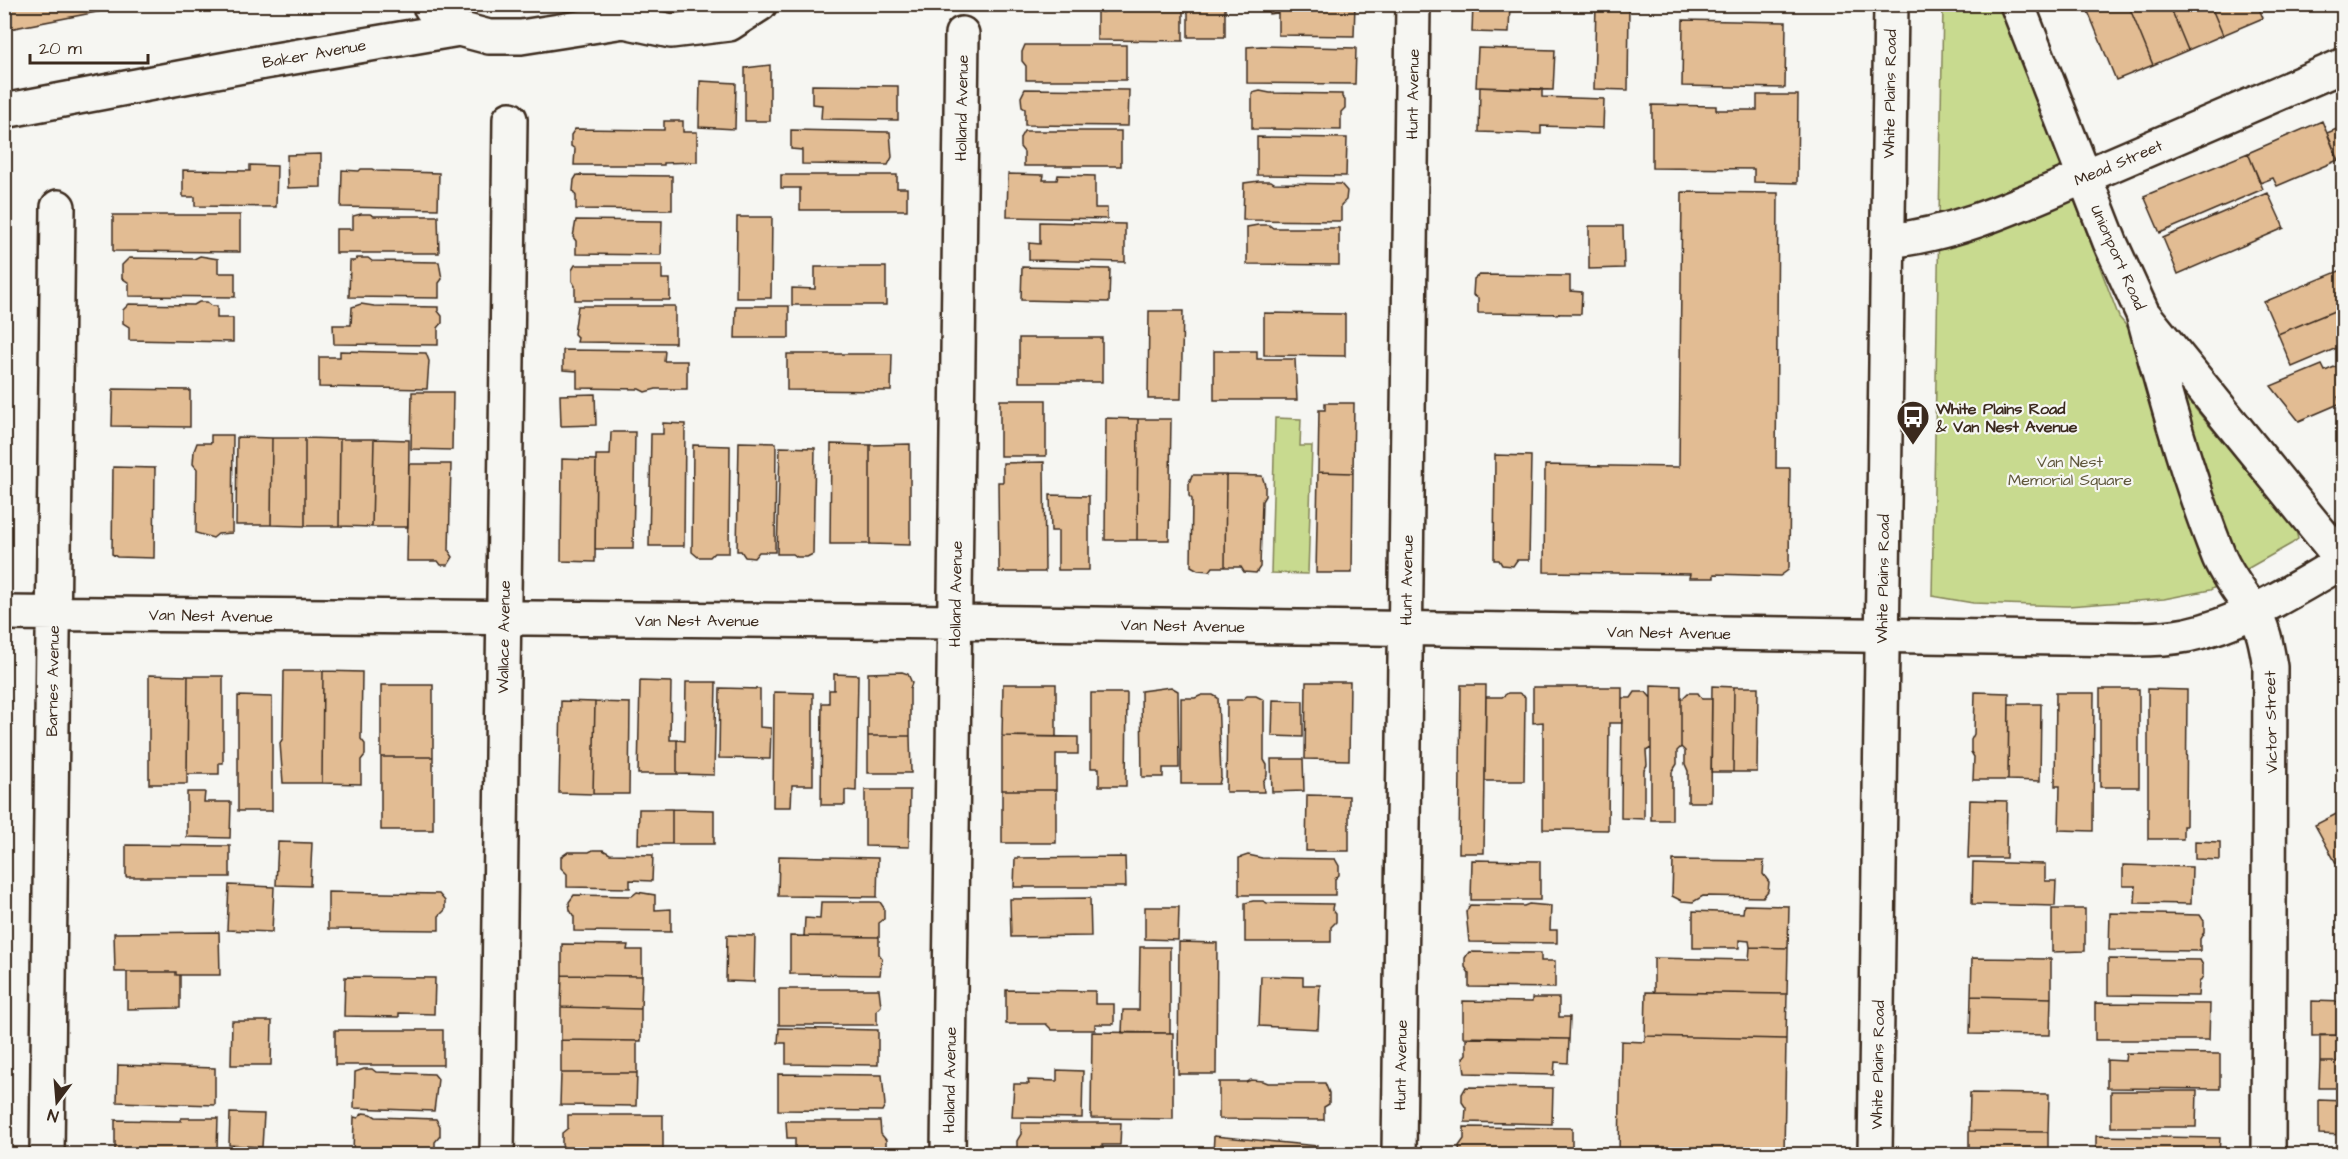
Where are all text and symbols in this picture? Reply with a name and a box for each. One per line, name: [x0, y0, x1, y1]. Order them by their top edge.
scale bar: [30, 27, 148, 65]
street label: White Plains Road: [1878, 29, 1902, 159]
street label: Baker Avenue: [260, 34, 368, 74]
text: 20 m: [39, 36, 82, 61]
street label: Hunt Avenue: [1401, 48, 1425, 140]
street label: Holland Avenue: [950, 54, 974, 161]
street label: Mead Street: [2071, 134, 2166, 191]
street label: Unionport Road: [2085, 201, 2151, 313]
place label: White Plains Road & Van Nest Avenue: [1935, 398, 2078, 438]
bus stop icon: White Plains Road & Van Nest Avenue: [1895, 399, 1931, 446]
park label: Van Nest Memorial Square: [2008, 451, 2132, 491]
street label: White Plains Road: [1871, 514, 1895, 644]
street label: Hunt Avenue: [1395, 534, 1419, 626]
street label: Holland Avenue: [944, 540, 968, 647]
street label: Wallace Avenue: [492, 580, 516, 694]
street label: Van Nest Avenue: [149, 604, 274, 628]
street label: Van Nest Avenue: [635, 610, 759, 632]
street label: Van Nest Avenue: [1121, 614, 1246, 638]
street label: Van Nest Avenue: [1607, 621, 1732, 645]
street label: Barnes Avenue: [41, 625, 65, 737]
street label: Victor Street: [2259, 670, 2283, 773]
street label: White Plains Road: [1866, 1000, 1890, 1130]
street label: Hunt Avenue: [1389, 1019, 1413, 1111]
street label: Holland Avenue: [938, 1026, 962, 1133]
north arrow: [27, 1072, 87, 1132]
text: N: [45, 1104, 61, 1127]

